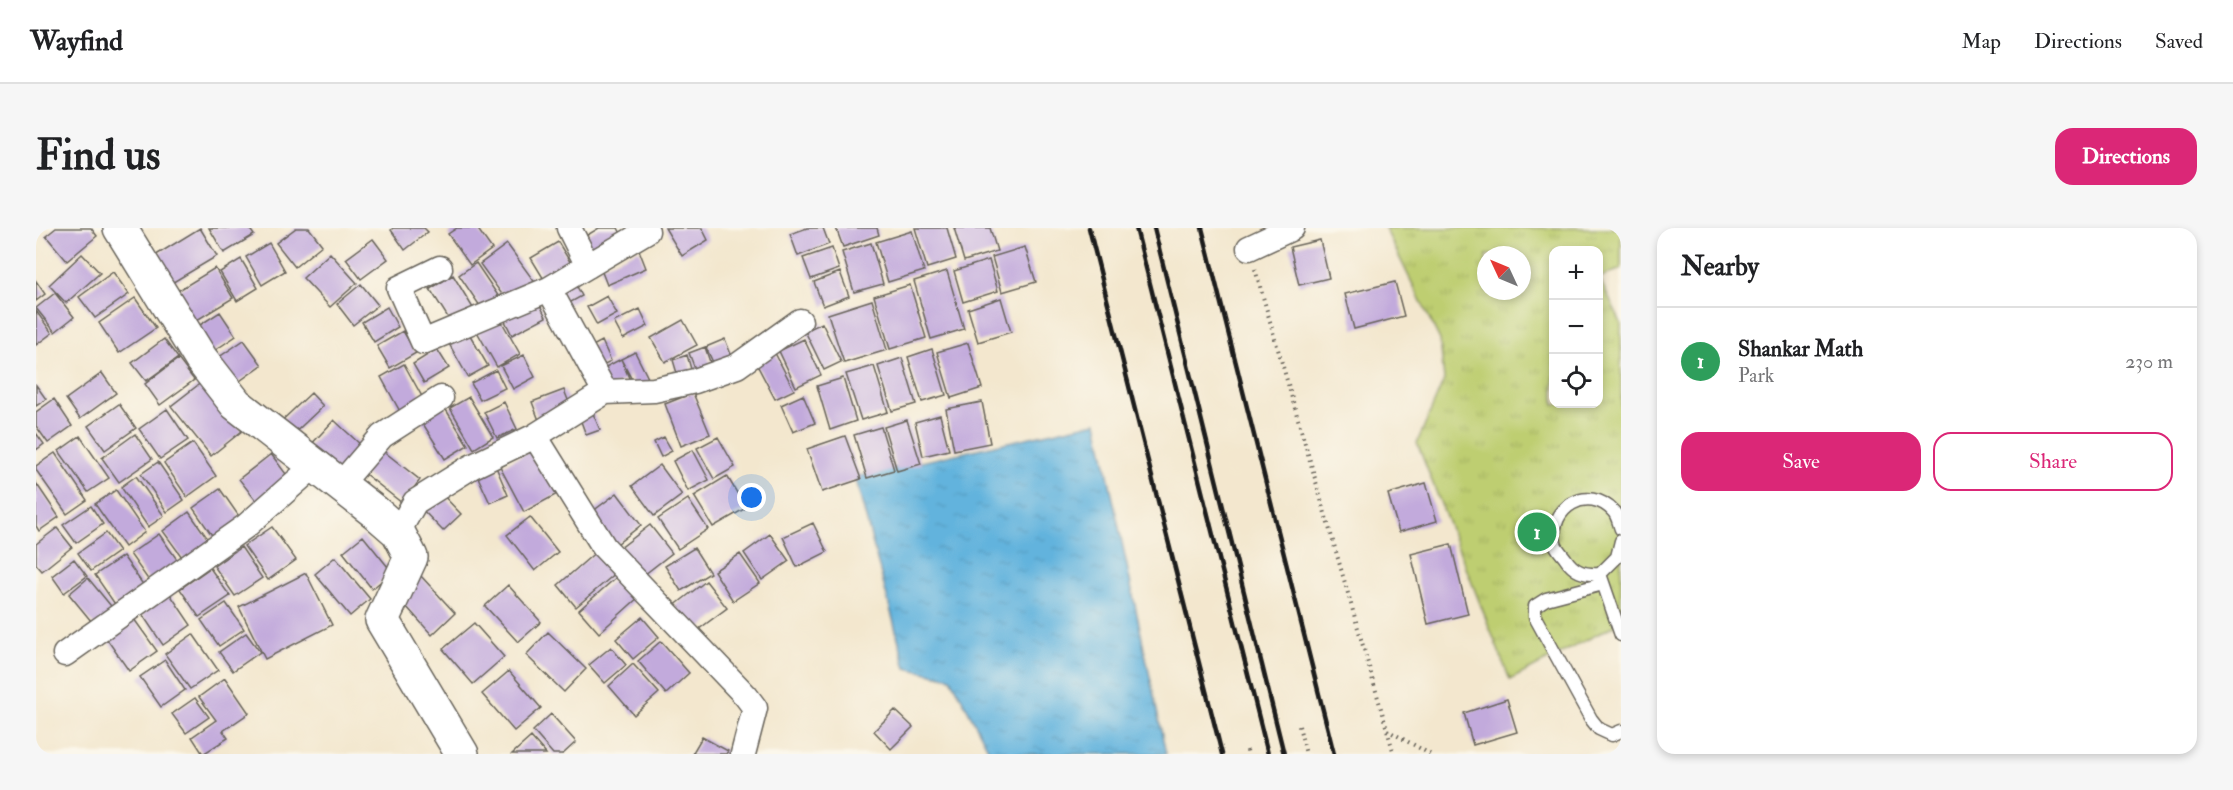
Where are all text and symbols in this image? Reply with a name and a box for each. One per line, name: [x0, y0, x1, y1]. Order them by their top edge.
text: Wayfind: [30, 24, 123, 59]
text: Map: [1961, 28, 2001, 55]
text: Directions: [2034, 28, 2122, 55]
text: Saved: [2155, 28, 2203, 55]
button: Directions: [2055, 128, 2197, 185]
text: Find us: [36, 130, 160, 182]
north arrow: [1477, 246, 1531, 300]
map controls: [1549, 246, 1603, 408]
button: +: [1549, 246, 1603, 300]
text: Nearby: [1681, 251, 1759, 283]
button: −: [1549, 300, 1603, 354]
text: Shankar Math: [1738, 335, 1863, 363]
text: 1: [1697, 349, 1704, 374]
text: 230 m: [2125, 349, 2173, 374]
button: locate: [1549, 354, 1603, 408]
text: Park: [1738, 363, 1774, 388]
button: Save: [1681, 432, 1921, 491]
button: Share: [1933, 432, 2173, 491]
your location: [737, 483, 766, 512]
pin: 1: [1518, 510, 1556, 554]

